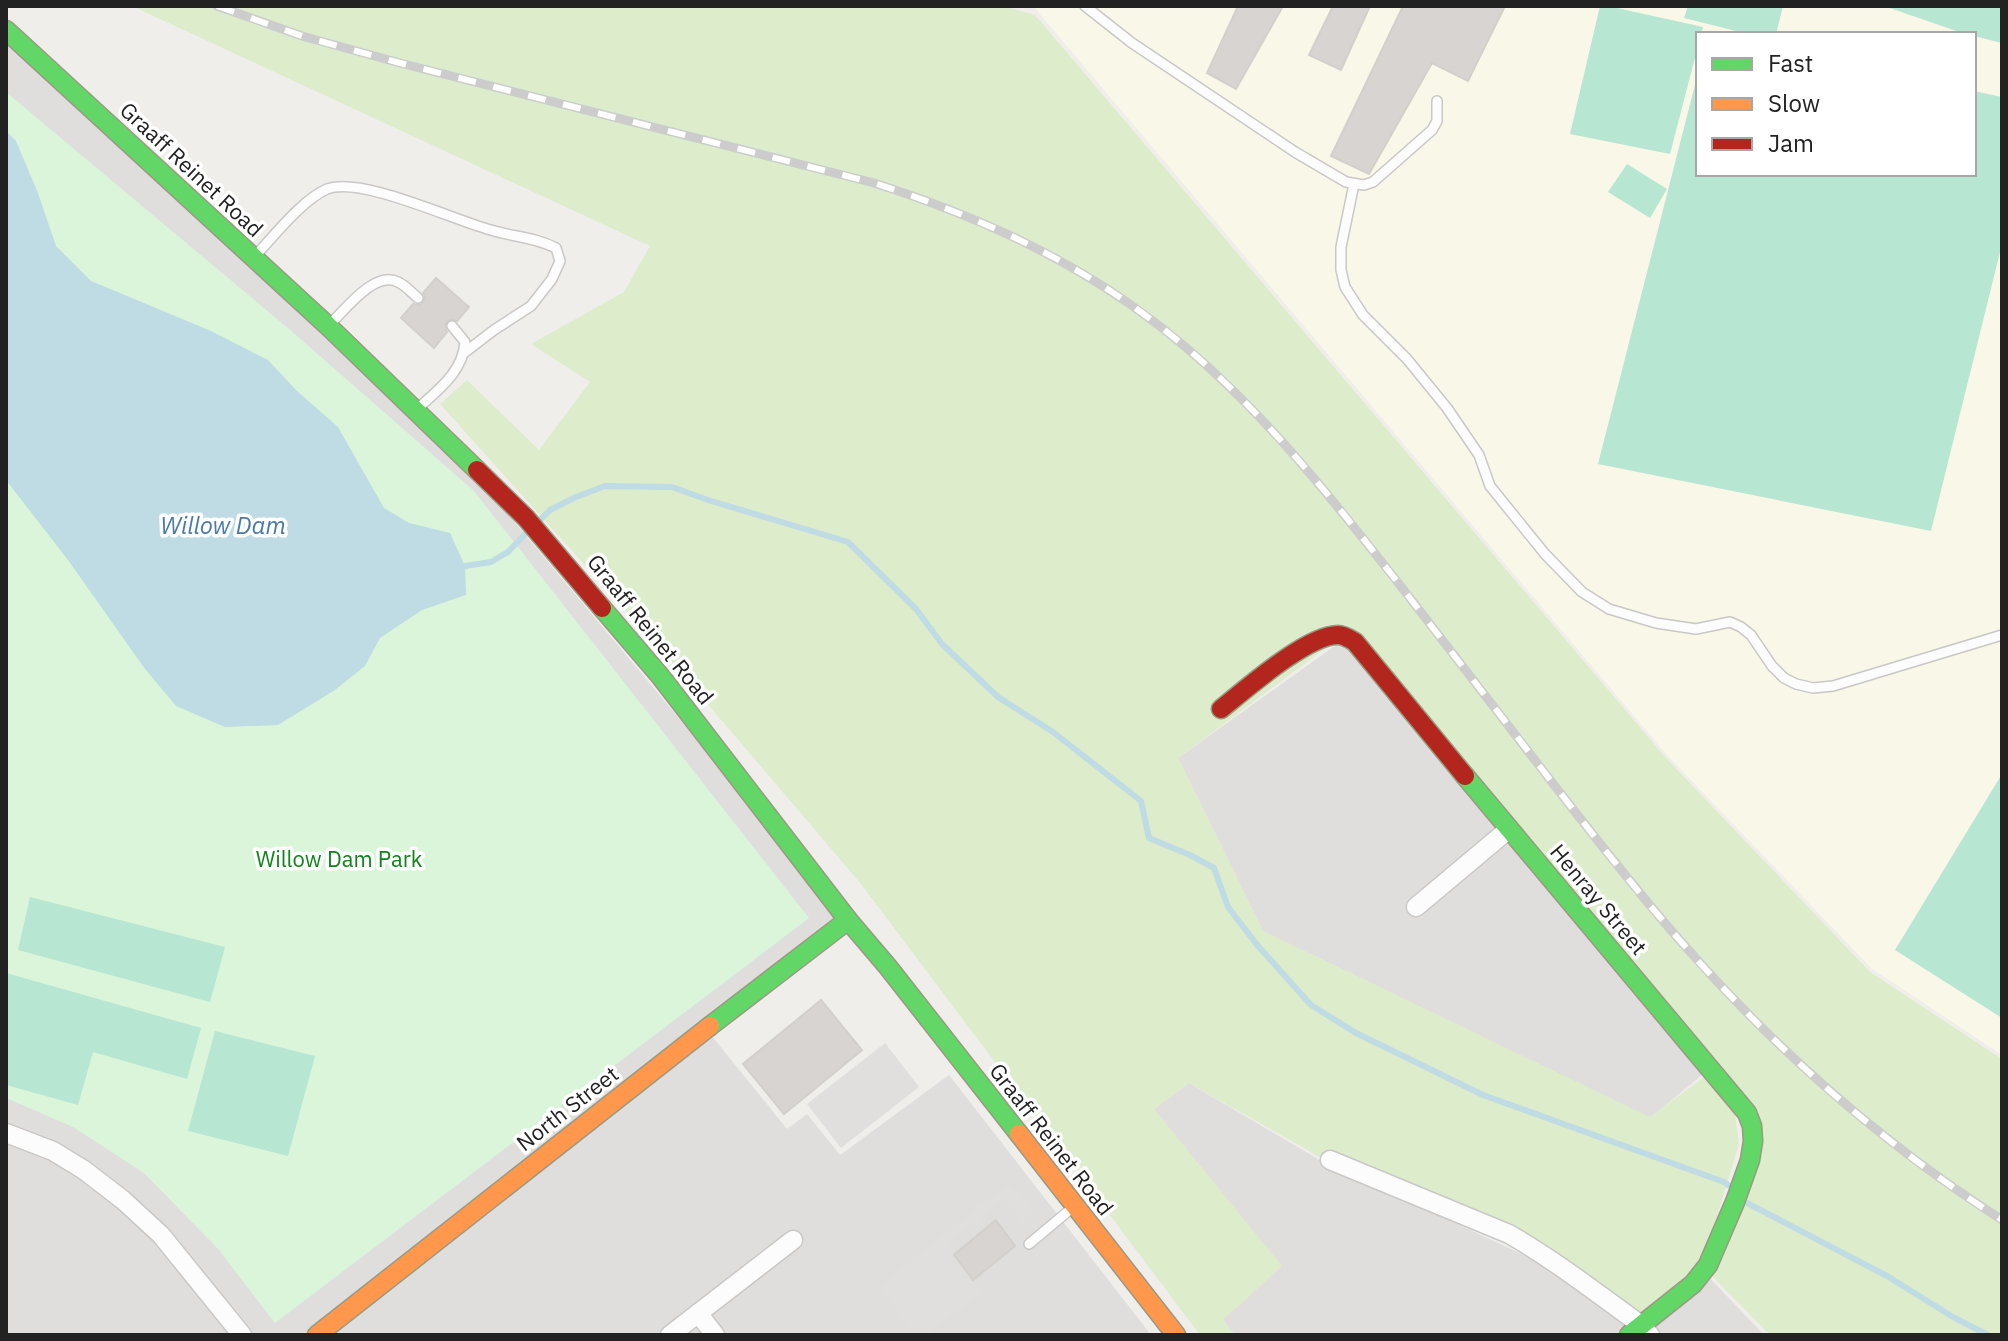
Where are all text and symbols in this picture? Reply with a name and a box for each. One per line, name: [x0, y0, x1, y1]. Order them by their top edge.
legend: [1696, 32, 1976, 176]
text: Fast: [1768, 47, 1813, 79]
text: Slow: [1768, 87, 1820, 119]
street label: Graaff Reinet Road: [114, 95, 270, 243]
text: Jam: [1768, 127, 1814, 159]
water label: Willow Dam: [160, 509, 286, 541]
street label: Graaff Reinet Road: [581, 548, 721, 710]
street label: Henray Street: [1544, 837, 1654, 961]
park label: Willow Dam Park: [256, 844, 423, 873]
street label: Graaff Reinet Road: [983, 1057, 1121, 1221]
street label: North Street: [510, 1059, 624, 1157]

